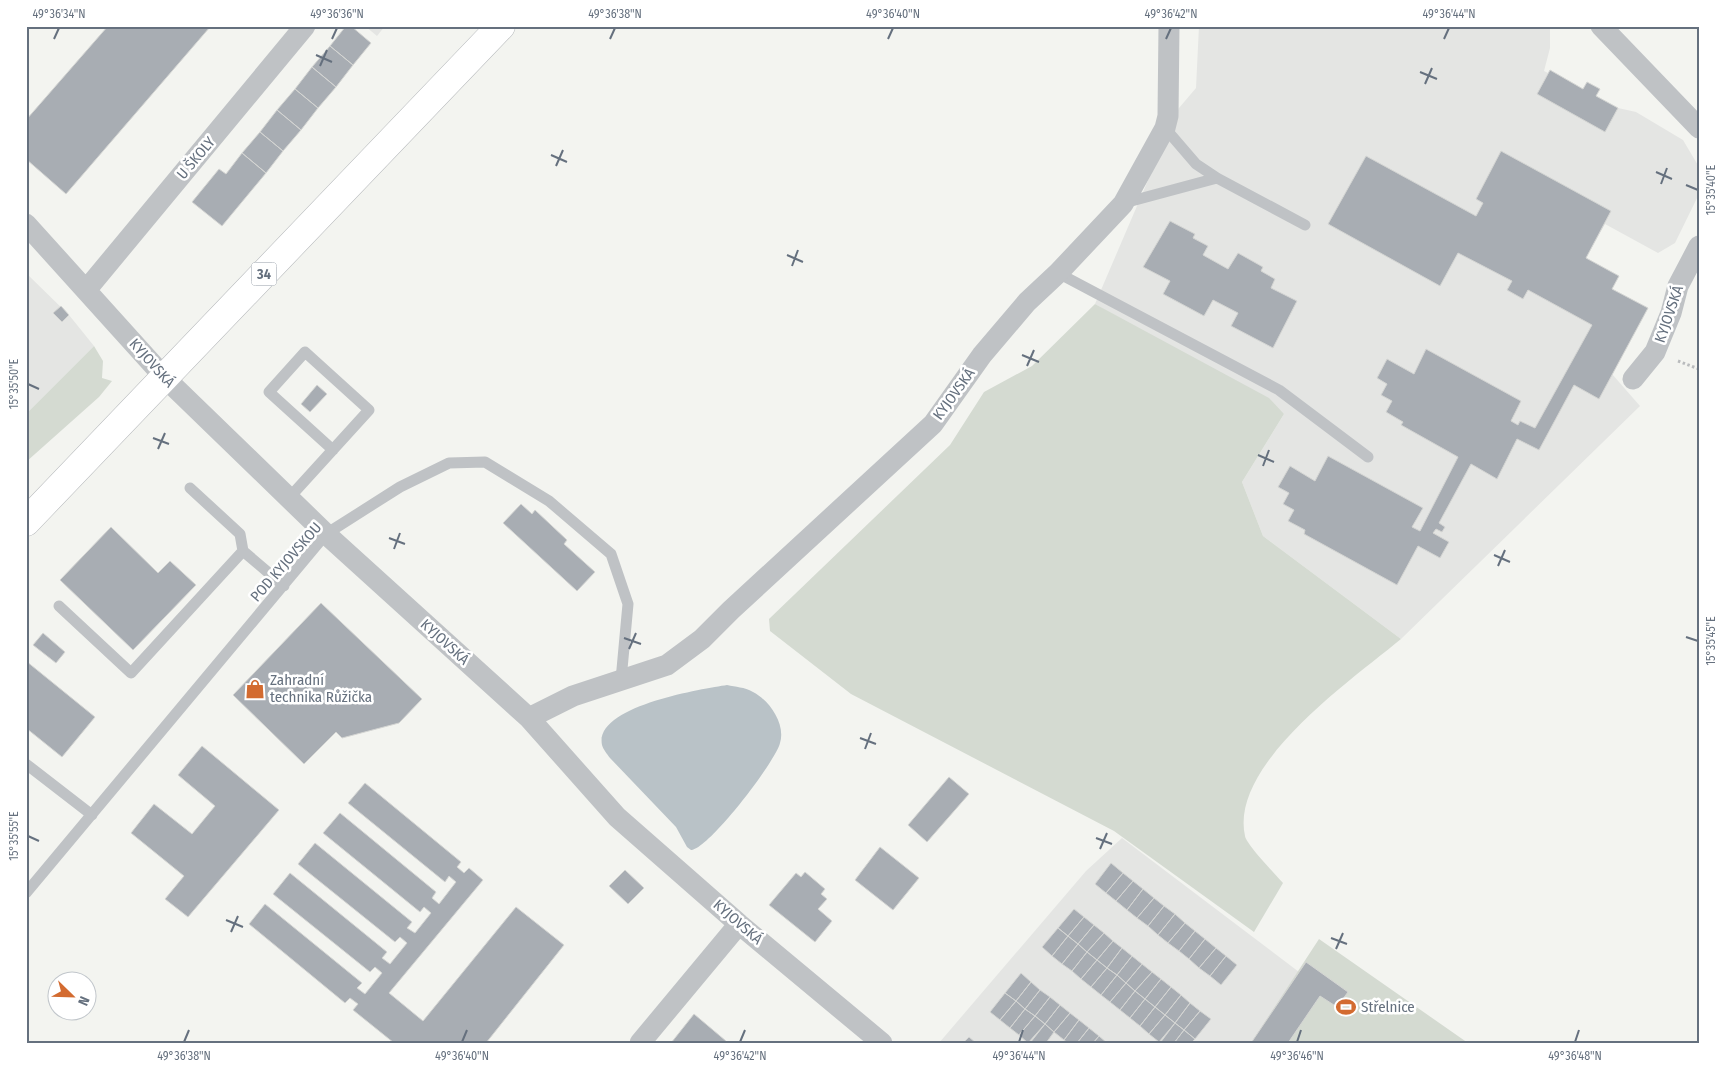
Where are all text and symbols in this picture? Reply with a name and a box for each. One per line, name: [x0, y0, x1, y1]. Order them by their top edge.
text: 49°36'34"N: [33, 7, 85, 21]
text: 49°36'36"N: [310, 7, 364, 21]
text: 49°36'38"N: [588, 7, 642, 21]
text: 49°36'40"N: [866, 7, 920, 21]
text: 49°36'42"N: [1145, 7, 1197, 21]
text: 49°36'44"N: [1423, 7, 1475, 21]
street label: U ŠKOLY: [173, 133, 219, 183]
text: 15°35'40"E: [1704, 164, 1718, 215]
road number: 34: [252, 262, 276, 286]
street label: KYJOVSKÁ: [1651, 283, 1687, 345]
street label: KYJOVSKÁ: [125, 335, 179, 391]
text: 15°35'50"E: [7, 358, 21, 409]
street label: KYJOVSKÁ: [929, 365, 979, 423]
street label: POD KYJOVSKOU: [247, 519, 325, 605]
street label: KYJOVSKÁ: [417, 615, 473, 669]
text: 15°35'45"E: [1704, 616, 1718, 666]
place label: Zahradní technika Růžička: [270, 671, 372, 706]
shop icon: Zahradní technika Růžička: [244, 678, 266, 700]
text: 15°35'55"E: [7, 811, 21, 861]
street label: KYJOVSKÁ: [710, 896, 766, 948]
north arrow: [48, 972, 98, 1022]
text: N: [74, 994, 93, 1008]
sports icon: Střelnice: [1335, 996, 1357, 1018]
place label: Střelnice: [1361, 998, 1415, 1016]
text: 49°36'38"N: [157, 1049, 211, 1063]
text: 49°36'40"N: [435, 1049, 489, 1063]
text: 49°36'42"N: [714, 1049, 766, 1063]
text: 49°36'44"N: [993, 1049, 1045, 1063]
text: 49°36'46"N: [1270, 1049, 1324, 1063]
text: 49°36'48"N: [1548, 1049, 1602, 1063]

